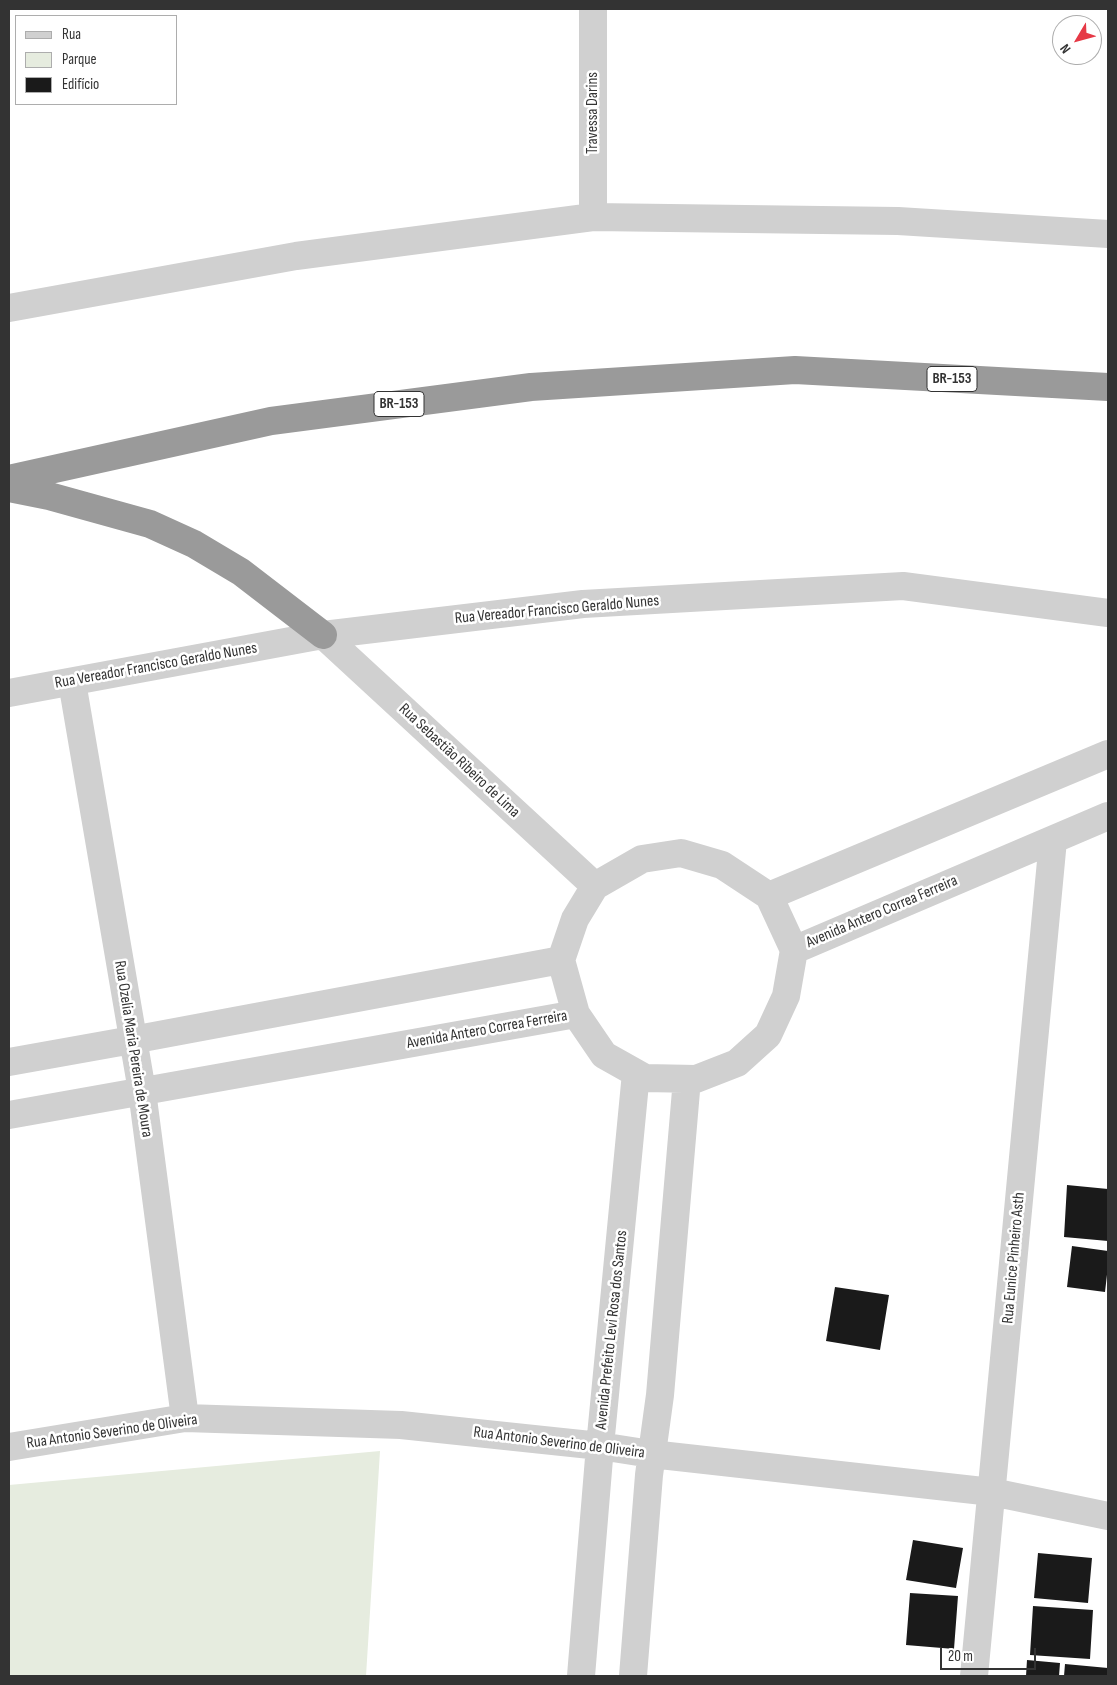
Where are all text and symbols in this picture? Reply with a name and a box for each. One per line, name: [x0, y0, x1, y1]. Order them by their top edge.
legend: [15, 15, 178, 105]
north arrow: [1052, 15, 1102, 65]
text: Rua: [62, 25, 81, 44]
text: N: [1056, 41, 1074, 57]
text: Parque: [62, 50, 97, 69]
street label: Travessa Darins: [583, 72, 603, 154]
text: Edifício: [62, 75, 99, 94]
road number: BR-153: [927, 366, 977, 392]
road number: BR-153: [374, 392, 424, 416]
street label: Rua Vereador Francisco Geraldo Nunes: [454, 592, 660, 628]
street label: Rua Vereador Francisco Geraldo Nunes: [53, 639, 259, 693]
street label: Rua Sebastião Ribeiro de Lima: [394, 700, 524, 822]
street label: Avenida Antero Correa Ferreira: [803, 871, 961, 953]
street label: Rua Ozelia Maria Pereira de Moura: [110, 959, 156, 1139]
street label: Avenida Antero Correa Ferreira: [405, 1006, 569, 1054]
street label: Rua Eunice Pinheiro Asth: [999, 1191, 1029, 1325]
street label: Avenida Prefeito Levi Rosa dos Santos: [592, 1229, 632, 1431]
street label: Rua Antonio Severino de Oliveira: [25, 1411, 199, 1453]
street label: Rua Antonio Severino de Oliveira: [472, 1423, 646, 1463]
scale bar: [942, 1638, 1038, 1670]
text: 20 m: [948, 1647, 973, 1666]

